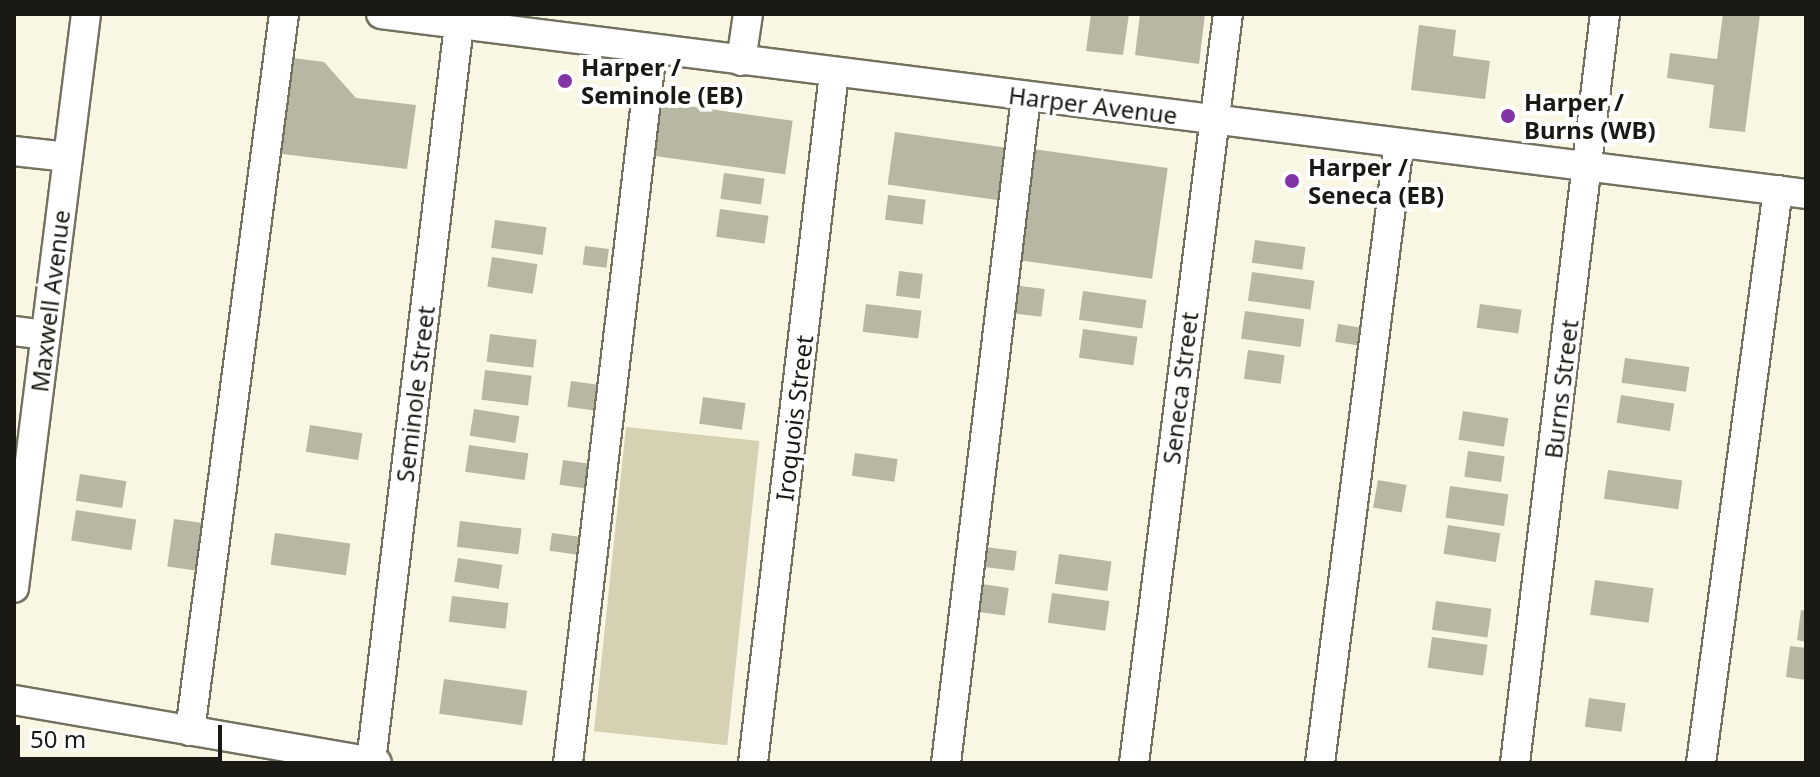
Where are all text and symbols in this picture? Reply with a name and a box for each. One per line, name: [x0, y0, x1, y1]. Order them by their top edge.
place label: Harper / Seminole (EB): [581, 53, 743, 109]
marker: Harper / Seminole (EB): [556, 72, 574, 90]
street label: Harper Avenue: [1007, 80, 1179, 130]
place label: Harper / Burns (WB): [1524, 88, 1656, 144]
marker: Harper / Burns (WB): [1499, 107, 1517, 125]
place label: Harper / Seneca (EB): [1308, 153, 1444, 209]
marker: Harper / Seneca (EB): [1283, 172, 1301, 190]
street label: Maxwell Avenue: [25, 208, 75, 394]
street label: Seminole Street: [390, 304, 440, 484]
street label: Seneca Street: [1156, 310, 1204, 466]
street label: Burns Street: [1538, 318, 1584, 460]
street label: Iroquois Street: [770, 333, 818, 503]
scale bar: [20, 709, 226, 759]
text: 50 m: [30, 722, 86, 755]

